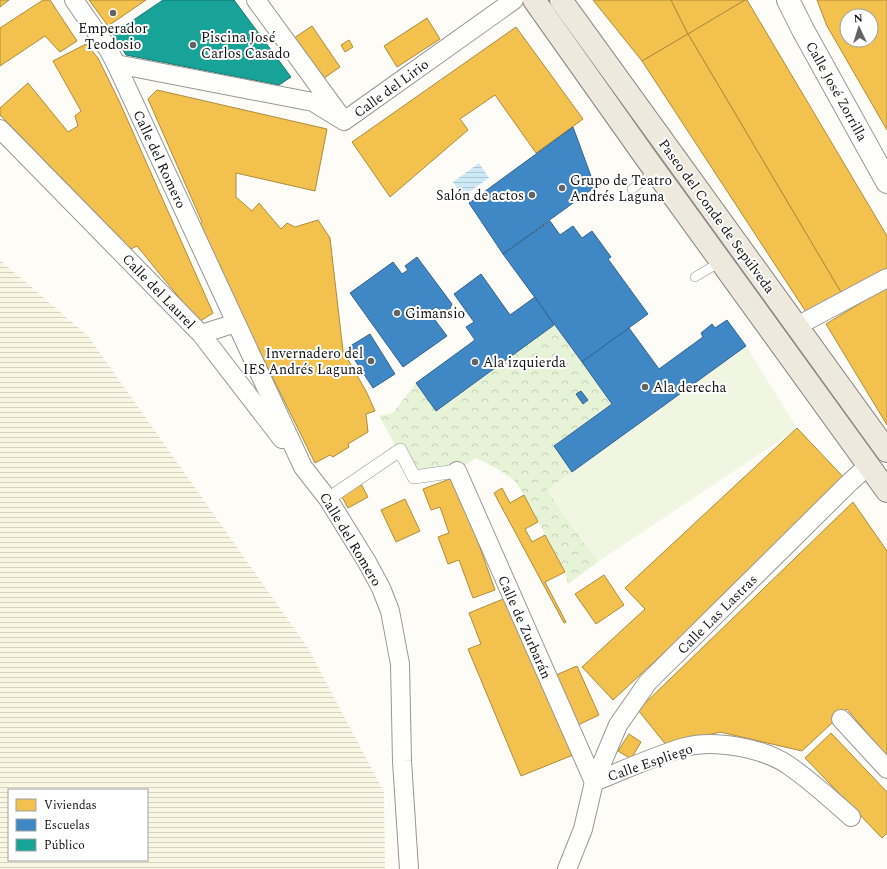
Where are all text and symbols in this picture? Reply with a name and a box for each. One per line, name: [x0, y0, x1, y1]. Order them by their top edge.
marker: Emperador Teodosio: [108, 8, 118, 18]
north arrow: [839, 8, 879, 48]
text: N: [853, 10, 863, 27]
place label: Emperador Teodosio: [78, 18, 148, 55]
place label: Piscina José Carlos Casado: [201, 27, 290, 64]
street label: Calle José Zorrilla: [800, 37, 873, 145]
marker: Piscina José Carlos Casado: [188, 40, 198, 50]
street label: Calle del Lirio: [349, 54, 433, 123]
street label: Calle del Romero: [128, 107, 192, 212]
street label: Paseo del Conde de Sepúlveda: [653, 135, 780, 298]
place label: Grupo de Teatro Andrés Laguna: [570, 170, 672, 207]
marker: Grupo de Teatro Andrés Laguna: [557, 183, 567, 193]
place label: Salón de actos: [436, 185, 524, 206]
marker: Salón de actos: [527, 190, 537, 200]
street label: Calle del Laurel: [117, 249, 200, 334]
place label: Gimansio: [405, 303, 465, 324]
marker: Gimansio: [392, 308, 402, 318]
place label: Invernadero del IES Andrés Laguna: [243, 343, 363, 380]
place label: Ala izquierda: [483, 352, 566, 373]
marker: Invernadero del IES Andrés Laguna: [366, 356, 376, 366]
marker: Ala izquierda: [470, 357, 480, 367]
place label: Ala derecha: [653, 377, 727, 398]
marker: Ala derecha: [640, 382, 650, 392]
street label: Calle del Romero: [314, 488, 387, 590]
street label: Calle Las Lastras: [672, 569, 762, 659]
street label: Calle de Zurbarán: [492, 572, 557, 682]
street label: Calle Espliego: [605, 738, 696, 787]
legend: [8, 789, 148, 861]
text: Viviendas: [44, 796, 97, 815]
text: Escuelas: [44, 816, 90, 835]
text: Público: [44, 836, 85, 855]

